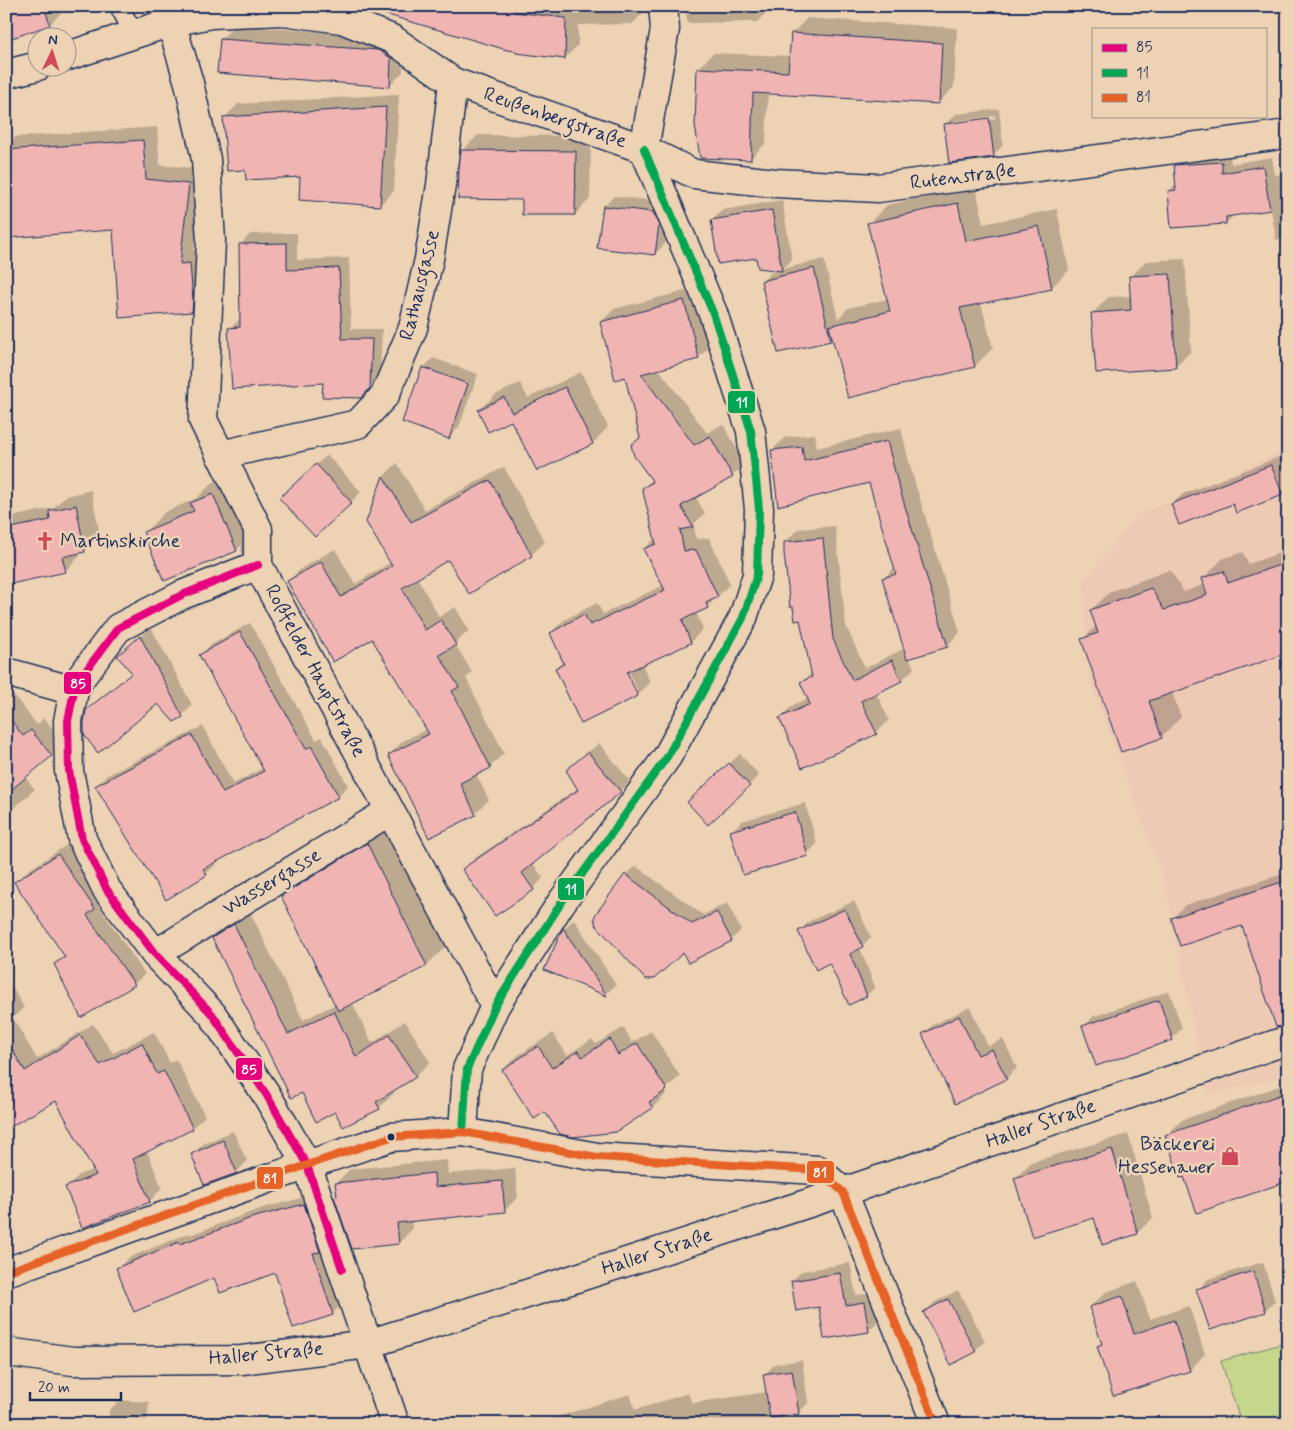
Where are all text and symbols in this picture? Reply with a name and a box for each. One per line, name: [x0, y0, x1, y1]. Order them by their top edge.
north arrow: [28, 28, 78, 78]
legend: [1092, 28, 1266, 118]
text: N: [48, 31, 58, 49]
text: 85: [1136, 38, 1152, 58]
text: 11: [1136, 64, 1149, 84]
street label: Reußenbergstraße: [479, 81, 630, 157]
text: 81: [1136, 88, 1151, 108]
street label: Rutenstraße: [909, 157, 1017, 197]
street label: Rathausgasse: [393, 227, 449, 344]
line badge: 11: [727, 390, 756, 414]
text: 11: [736, 394, 748, 412]
place label: Martinskirche: [60, 528, 181, 555]
church icon: Martinskirche: [34, 530, 56, 552]
street label: Roßfelder Hauptstraße: [258, 580, 372, 762]
line badge: 85: [63, 671, 92, 695]
text: 85: [70, 675, 86, 693]
street label: Wassergasse: [218, 842, 328, 924]
line badge: 11: [557, 877, 585, 901]
text: 11: [565, 881, 577, 899]
line badge: 85: [235, 1057, 263, 1081]
text: 85: [241, 1061, 257, 1079]
street label: Haller Straße: [982, 1092, 1100, 1155]
place label: Bäckerei Hessenauer: [1118, 1131, 1215, 1181]
unlabelled marker: [386, 1132, 396, 1142]
shop icon: Bäckerei Hessenauer: [1219, 1145, 1241, 1167]
line badge: 81: [806, 1160, 835, 1184]
text: 81: [813, 1164, 827, 1182]
line badge: 81: [256, 1166, 284, 1190]
text: 81: [263, 1170, 277, 1188]
street label: Haller Straße: [598, 1221, 716, 1283]
street label: Haller Straße: [208, 1336, 325, 1372]
scale bar: [30, 1370, 121, 1402]
text: 20 m: [38, 1378, 70, 1398]

